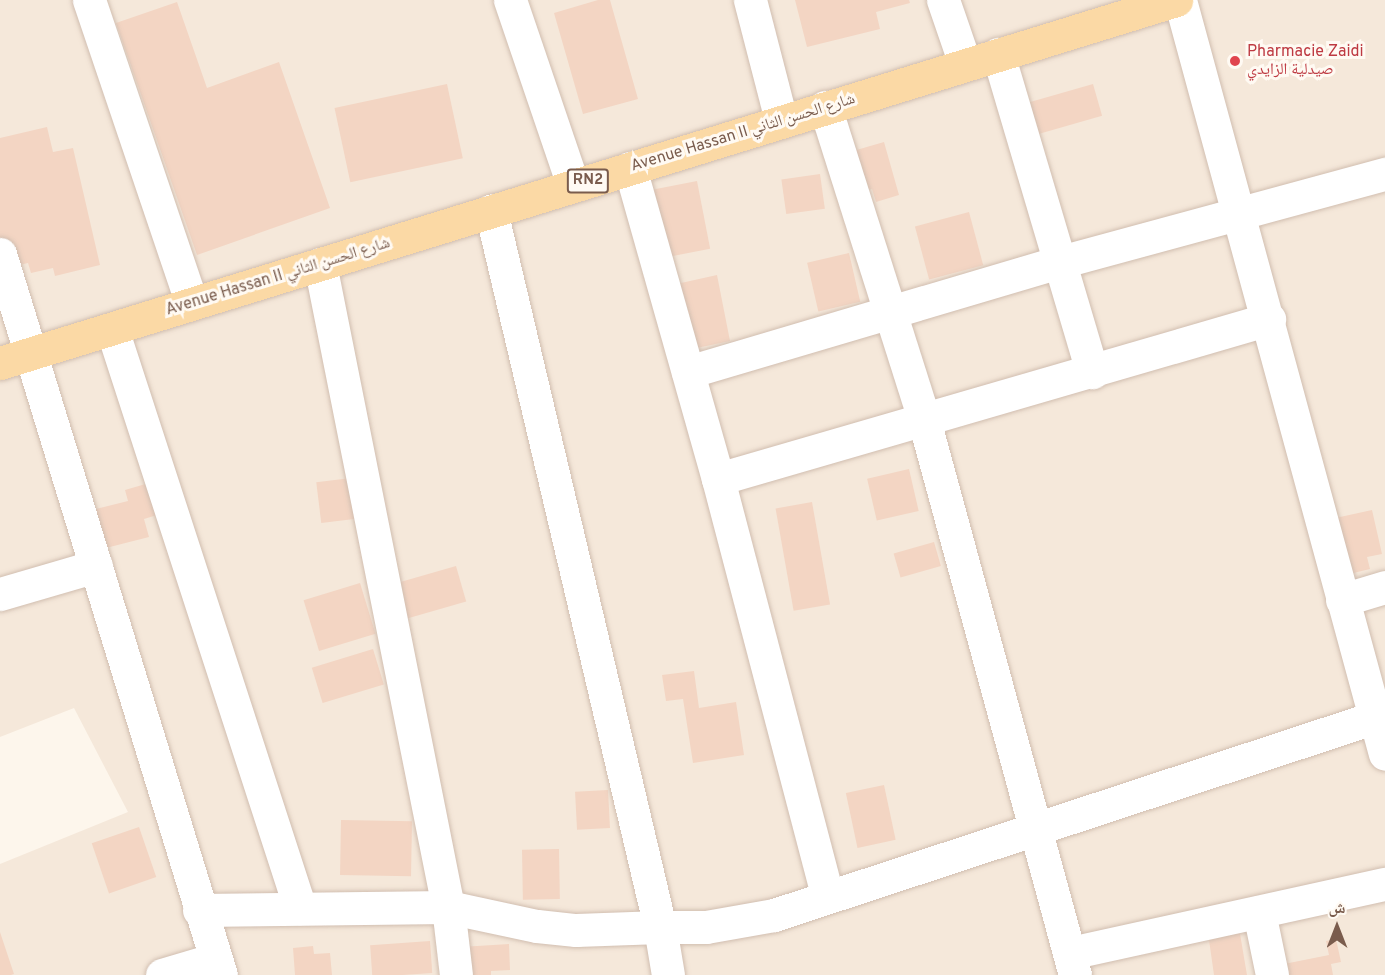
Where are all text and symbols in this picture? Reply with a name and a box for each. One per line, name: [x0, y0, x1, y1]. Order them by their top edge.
place label: Pharmacie Zaidi صيدلية الزايدي: [1247, 42, 1364, 80]
marker: Pharmacie Zaidi صيدلية الزايدي: [1228, 54, 1242, 68]
street label: Avenue Hassan II شارع الحسن الثاني: [629, 90, 857, 176]
road number: RN2: [566, 169, 610, 193]
street label: Avenue Hassan II شارع الحسن الثاني: [164, 234, 392, 320]
north arrow: [1307, 897, 1367, 957]
text: ش: [1329, 899, 1345, 919]

